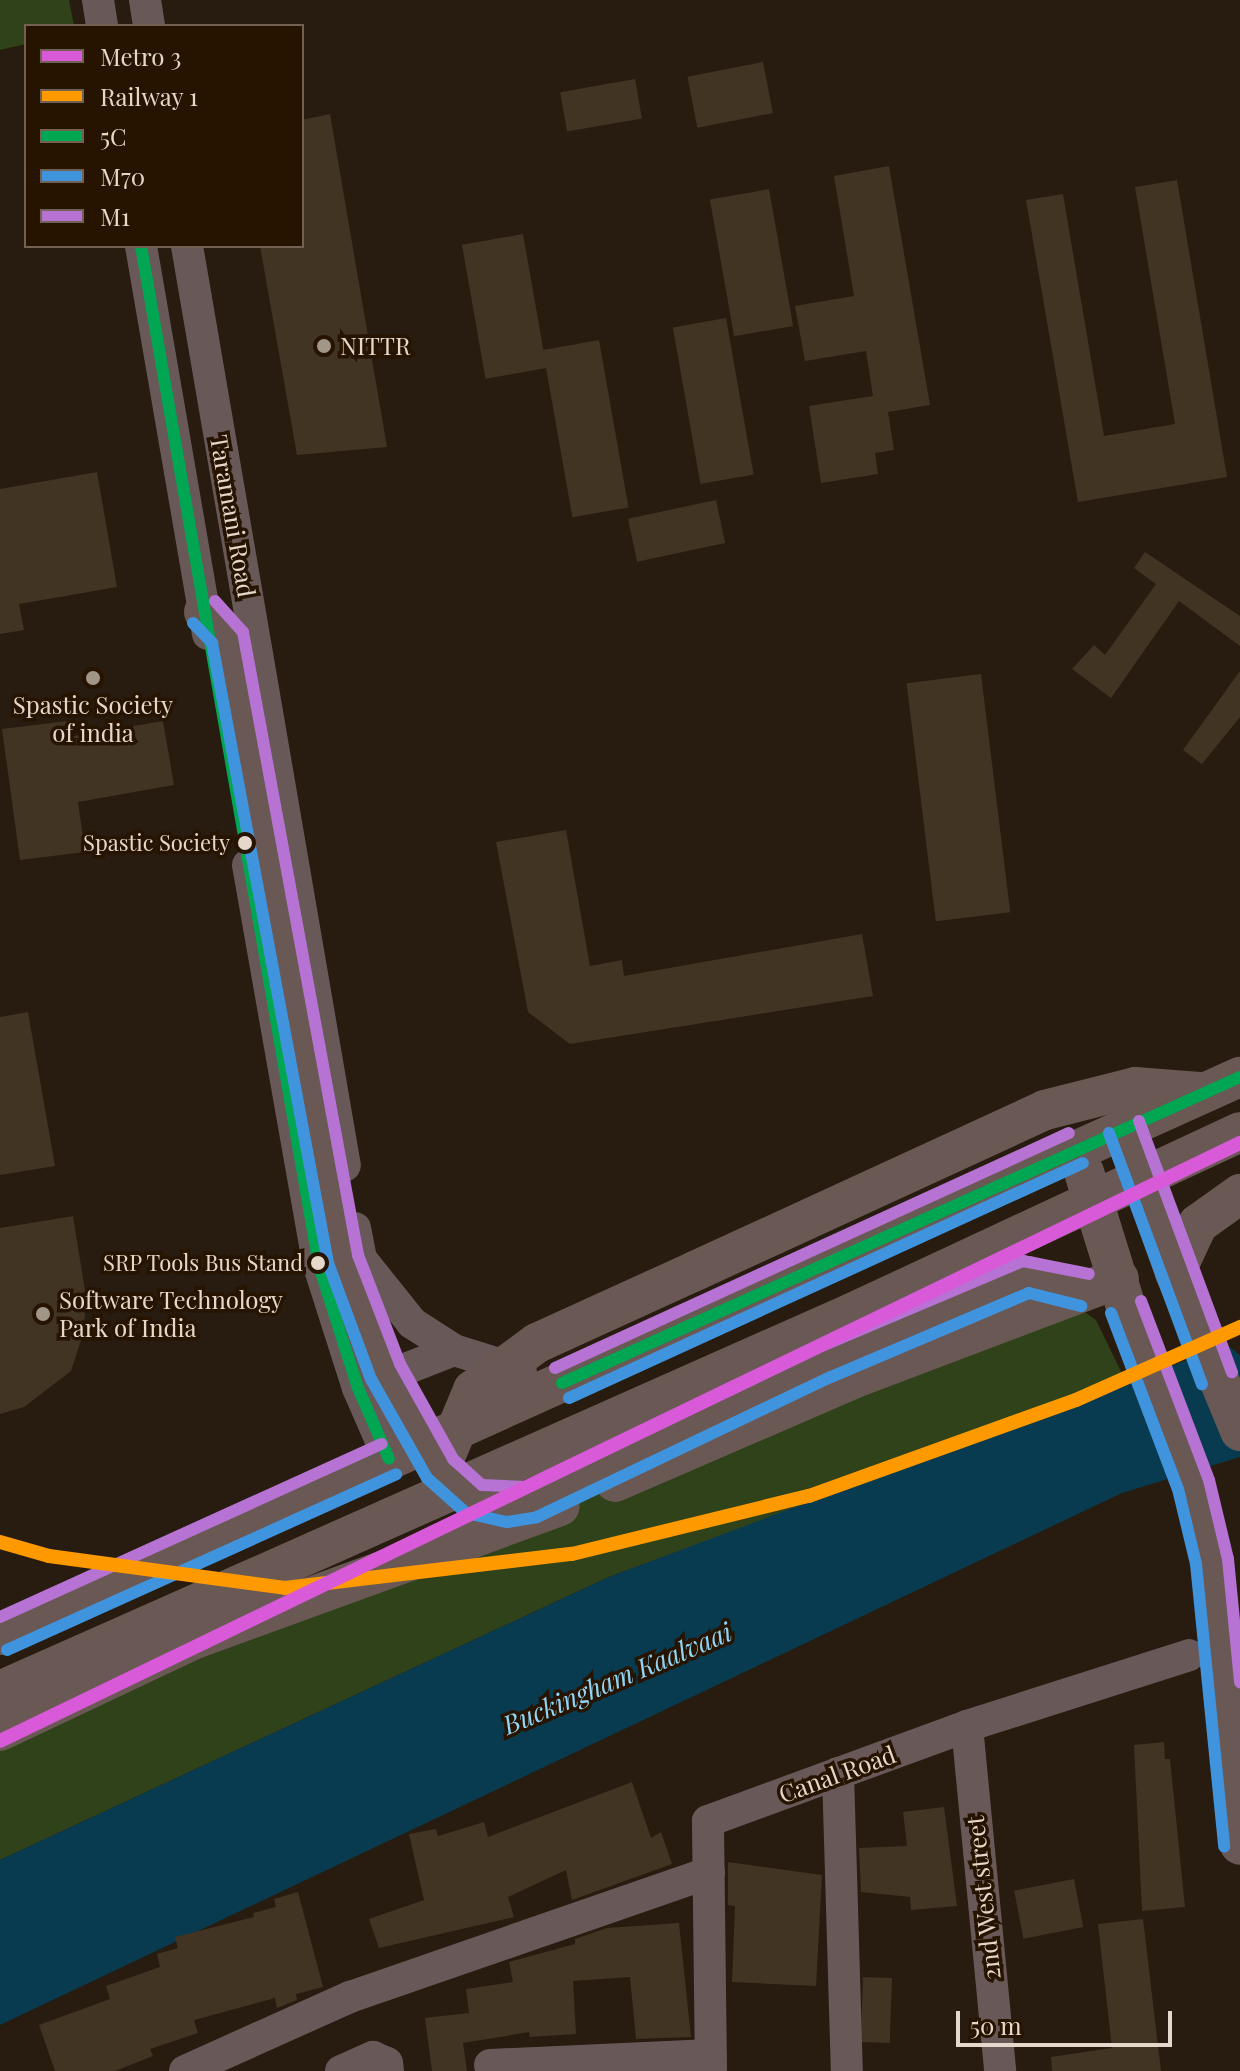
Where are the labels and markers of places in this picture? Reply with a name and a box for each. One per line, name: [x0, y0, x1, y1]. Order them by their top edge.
place label: NITTR: [340, 332, 410, 360]
marker: NITTR: [315, 337, 333, 355]
marker: Spastic Society of india: [84, 669, 102, 687]
place label: Spastic Society of india: [13, 691, 173, 747]
place label: Spastic Society: [83, 830, 230, 856]
marker: Spastic Society: [237, 835, 253, 851]
place label: SRP Tools Bus Stand: [102, 1250, 303, 1276]
marker: SRP Tools Bus Stand: [310, 1255, 326, 1271]
place label: Software Technology Park of India: [59, 1286, 283, 1342]
marker: Software Technology Park of India: [34, 1305, 52, 1323]

